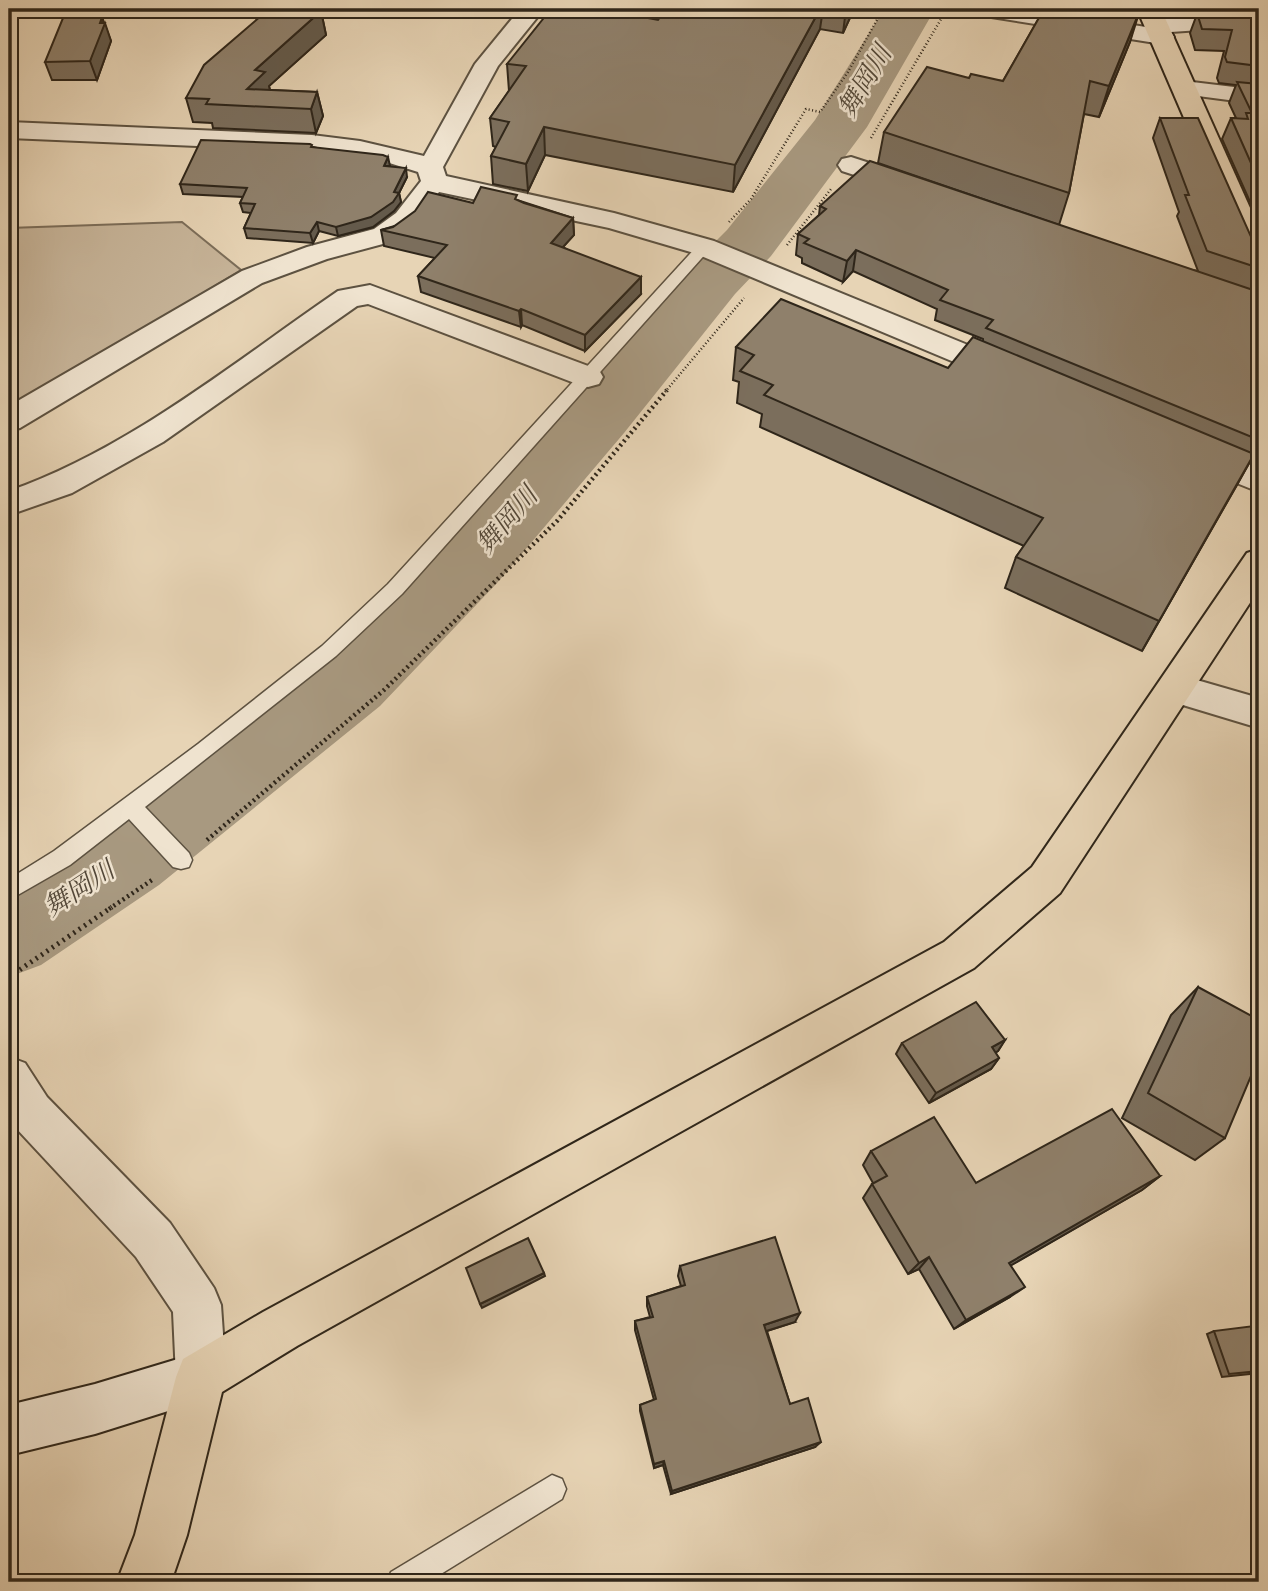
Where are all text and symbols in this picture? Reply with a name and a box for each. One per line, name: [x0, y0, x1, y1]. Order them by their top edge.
water label: 舞岡川: [830, 37, 903, 125]
water label: 舞岡川: [469, 477, 549, 562]
water label: 舞岡川: [37, 852, 125, 926]

